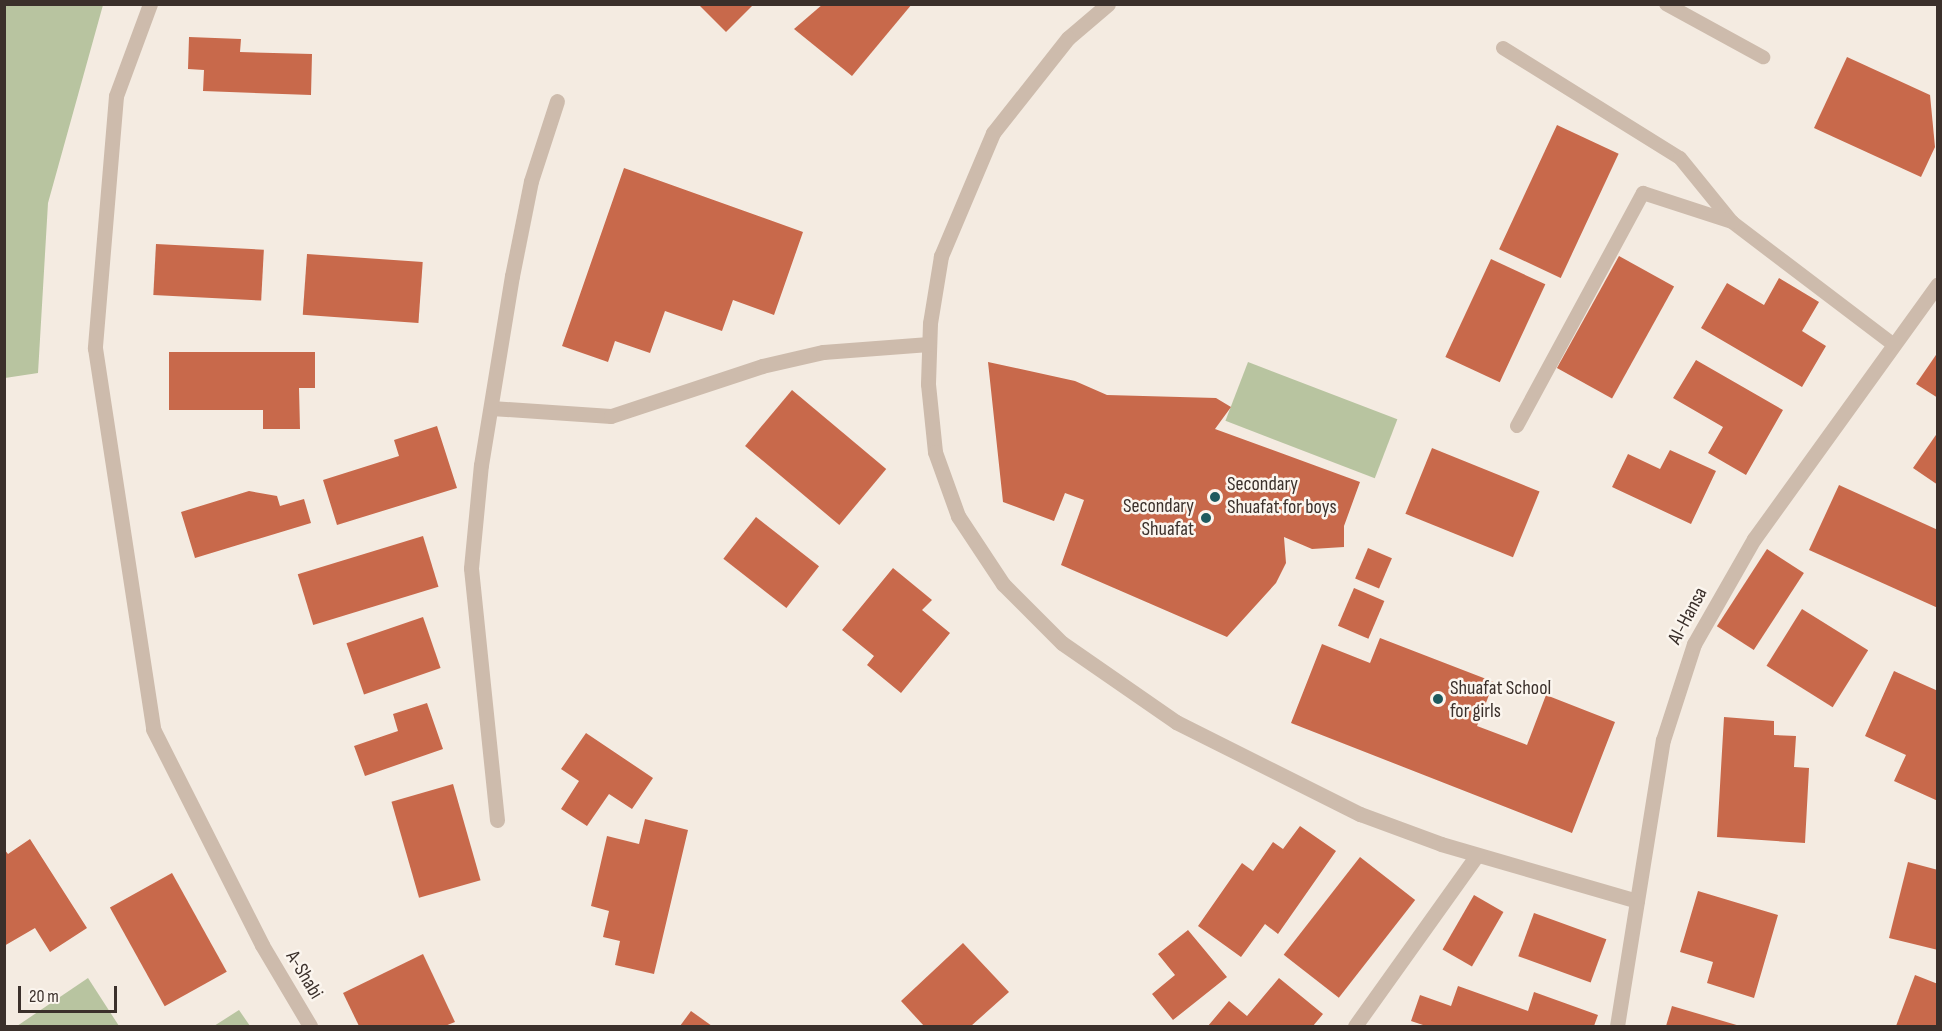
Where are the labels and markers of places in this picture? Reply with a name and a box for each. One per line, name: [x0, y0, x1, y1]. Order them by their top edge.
place label: Secondary Shuafat for boys: [1227, 473, 1337, 520]
marker: Secondary Shuafat for boys: [1208, 490, 1222, 504]
place label: Secondary Shuafat: [1123, 494, 1194, 541]
marker: Secondary Shuafat: [1199, 511, 1213, 525]
place label: Shuafat School for girls: [1450, 676, 1551, 723]
marker: Shuafat School for girls: [1431, 692, 1445, 706]

